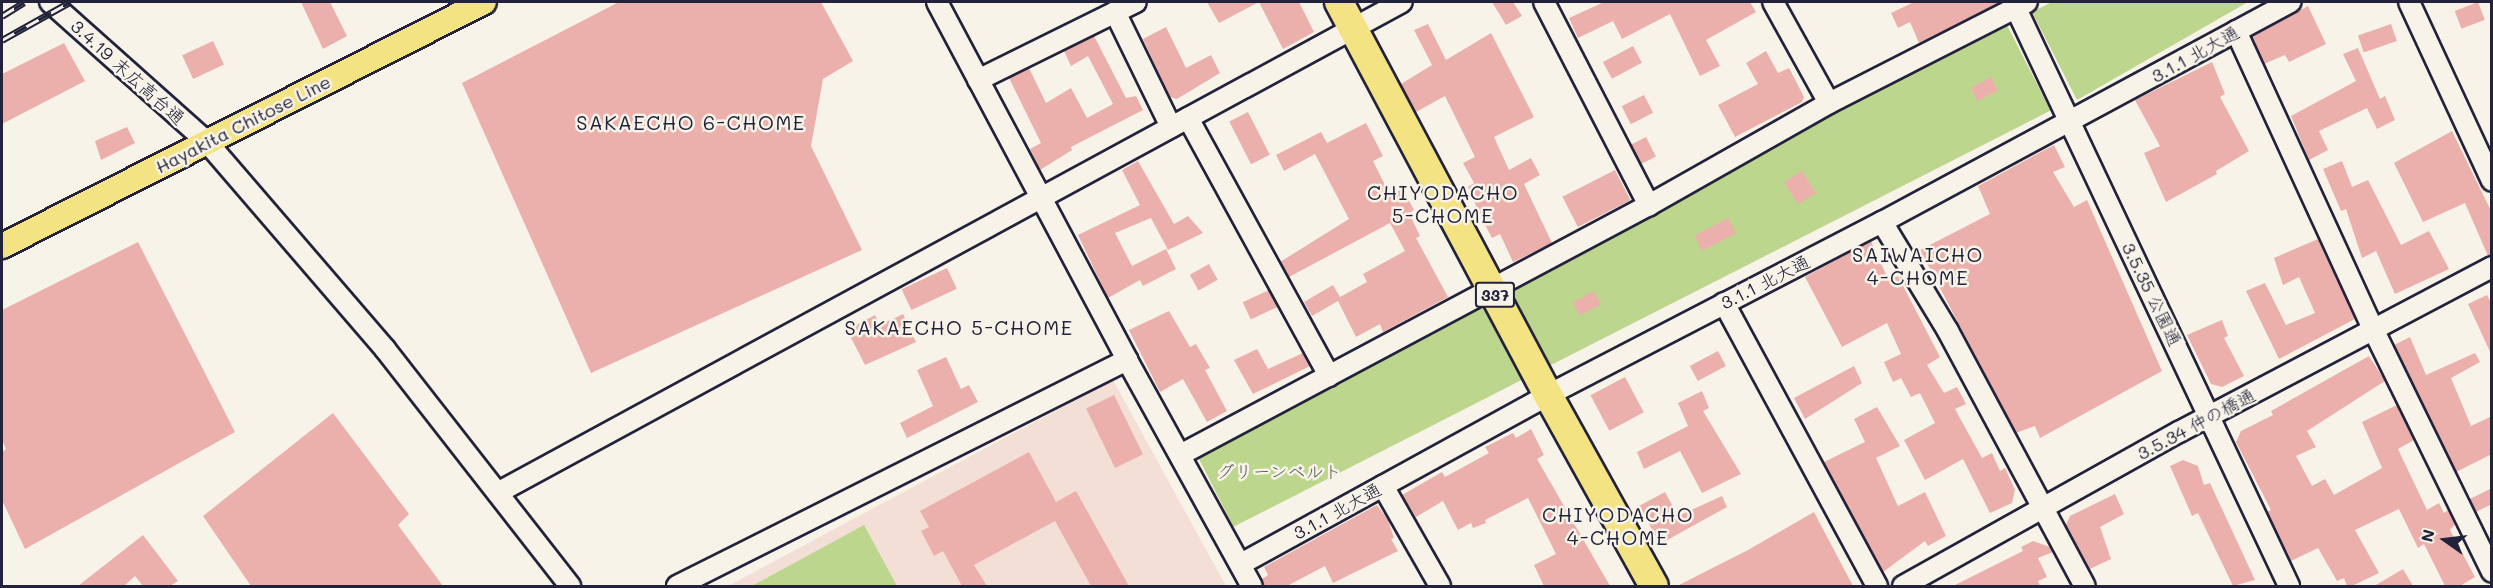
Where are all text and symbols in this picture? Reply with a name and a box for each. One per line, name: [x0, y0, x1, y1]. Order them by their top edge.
street label: 3.4.19 末広高台通: [66, 15, 190, 129]
street label: 3.1.1 北大通: [2147, 21, 2243, 87]
street label: Hayakita Chitose Line: [152, 70, 334, 178]
district label: SAKAECHO 6-CHOME: [576, 110, 806, 134]
district label: CHIYODACHO 5-CHOME: [1367, 181, 1519, 228]
street label: 3.5.35 公園通: [2118, 239, 2186, 349]
district label: SAIWAICHO 4-CHOME: [1852, 243, 1984, 290]
street label: 3.1.1 北大通: [1717, 250, 1813, 314]
road number: 337: [1474, 282, 1516, 308]
district label: SAKAECHO 5-CHOME: [844, 315, 1074, 339]
street label: 3.5.34 仲の橋通: [2133, 384, 2259, 464]
park label: グリーンベルト: [1216, 460, 1342, 482]
street label: 3.1.1 北大通: [1289, 478, 1385, 544]
district label: CHIYODACHO 4-CHOME: [1542, 502, 1694, 549]
north arrow: [2415, 510, 2475, 570]
text: N: [2415, 527, 2439, 544]

